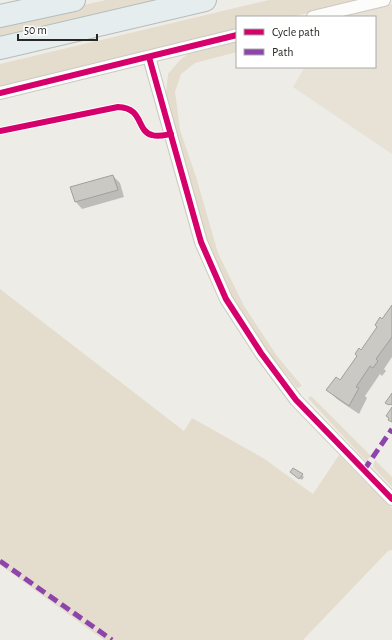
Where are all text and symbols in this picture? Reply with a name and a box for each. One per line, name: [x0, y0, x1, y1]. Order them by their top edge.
scale bar: [18, 16, 97, 42]
legend: [236, 16, 376, 68]
text: 50 m: [24, 24, 47, 36]
text: Cycle path: [272, 26, 320, 39]
text: Path: [272, 46, 294, 58]

